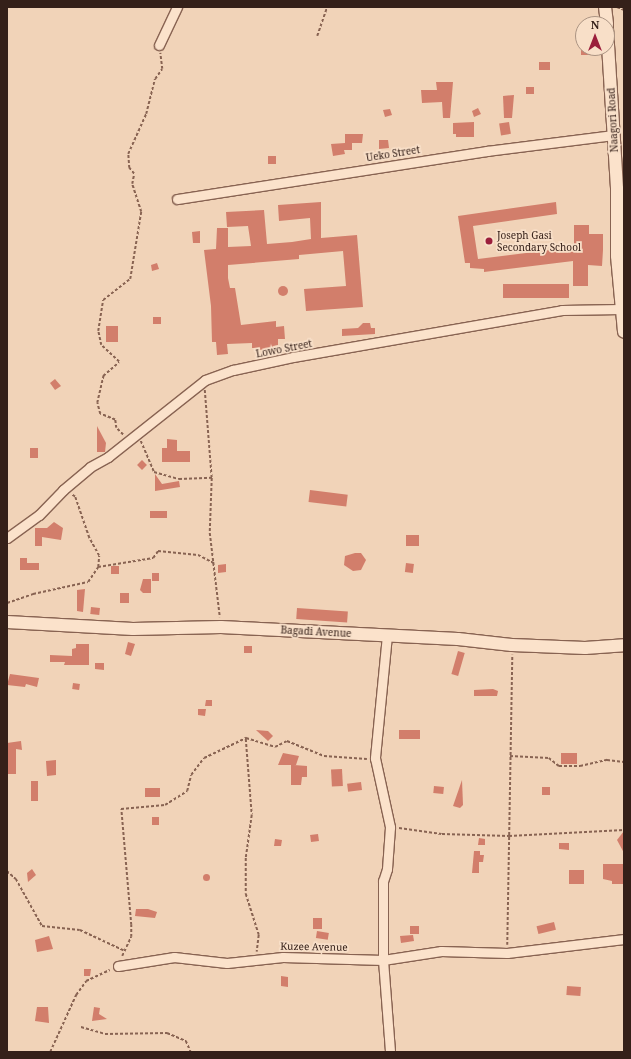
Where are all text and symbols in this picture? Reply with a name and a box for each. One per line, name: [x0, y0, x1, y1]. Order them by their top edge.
north arrow: [575, 16, 615, 56]
text: N: [591, 17, 599, 32]
street label: Naagori Road: [605, 87, 621, 153]
street label: Ueko Street: [365, 144, 421, 164]
place label: Joseph Gasi Secondary School: [497, 229, 581, 252]
marker: Joseph Gasi Secondary School: [484, 236, 494, 246]
street label: Lowo Street: [255, 338, 313, 360]
street label: Bagadi Avenue: [280, 624, 352, 640]
street label: Kuzee Avenue: [280, 940, 348, 954]

